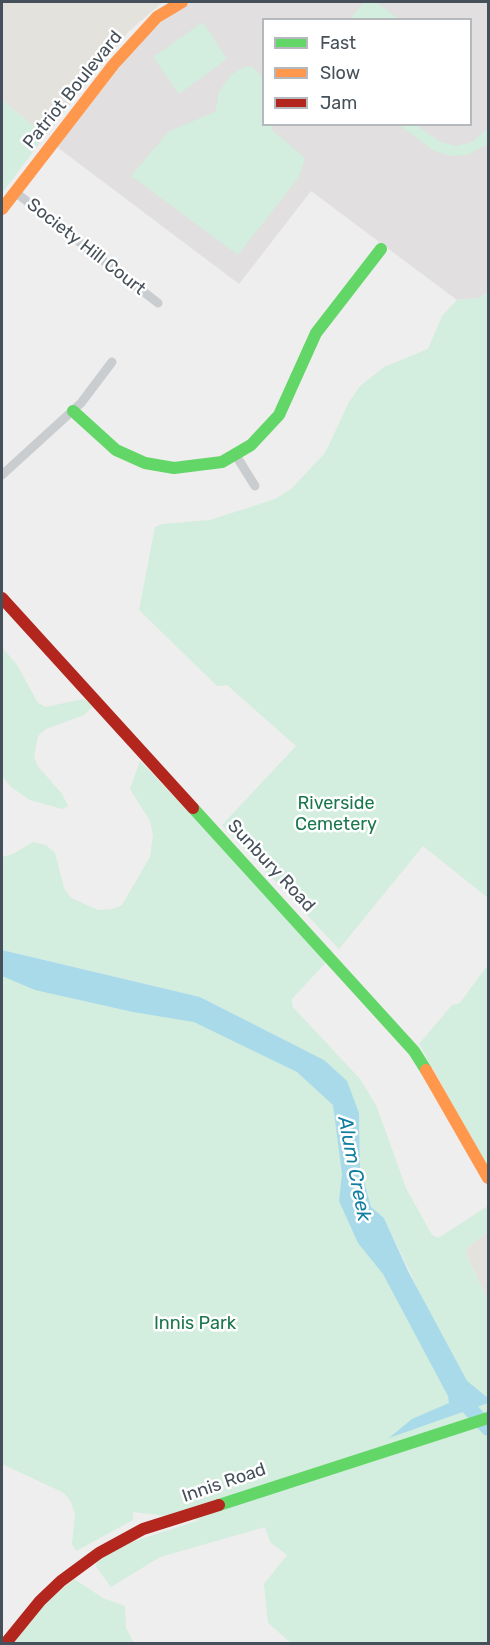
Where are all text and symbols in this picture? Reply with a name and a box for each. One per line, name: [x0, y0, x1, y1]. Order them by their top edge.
legend: [262, 18, 472, 126]
street label: Patriot Boulevard: [19, 27, 127, 153]
text: Fast: [320, 32, 356, 54]
text: Slow: [320, 62, 360, 84]
text: Jam: [320, 92, 357, 114]
street label: Society Hill Court: [22, 194, 150, 300]
park label: Riverside Cemetery: [295, 793, 377, 836]
street label: Sunbury Road: [223, 815, 319, 917]
water label: Alum Creek: [332, 1114, 376, 1224]
park label: Innis Park: [154, 1313, 236, 1335]
street label: Innis Road: [179, 1459, 269, 1507]

